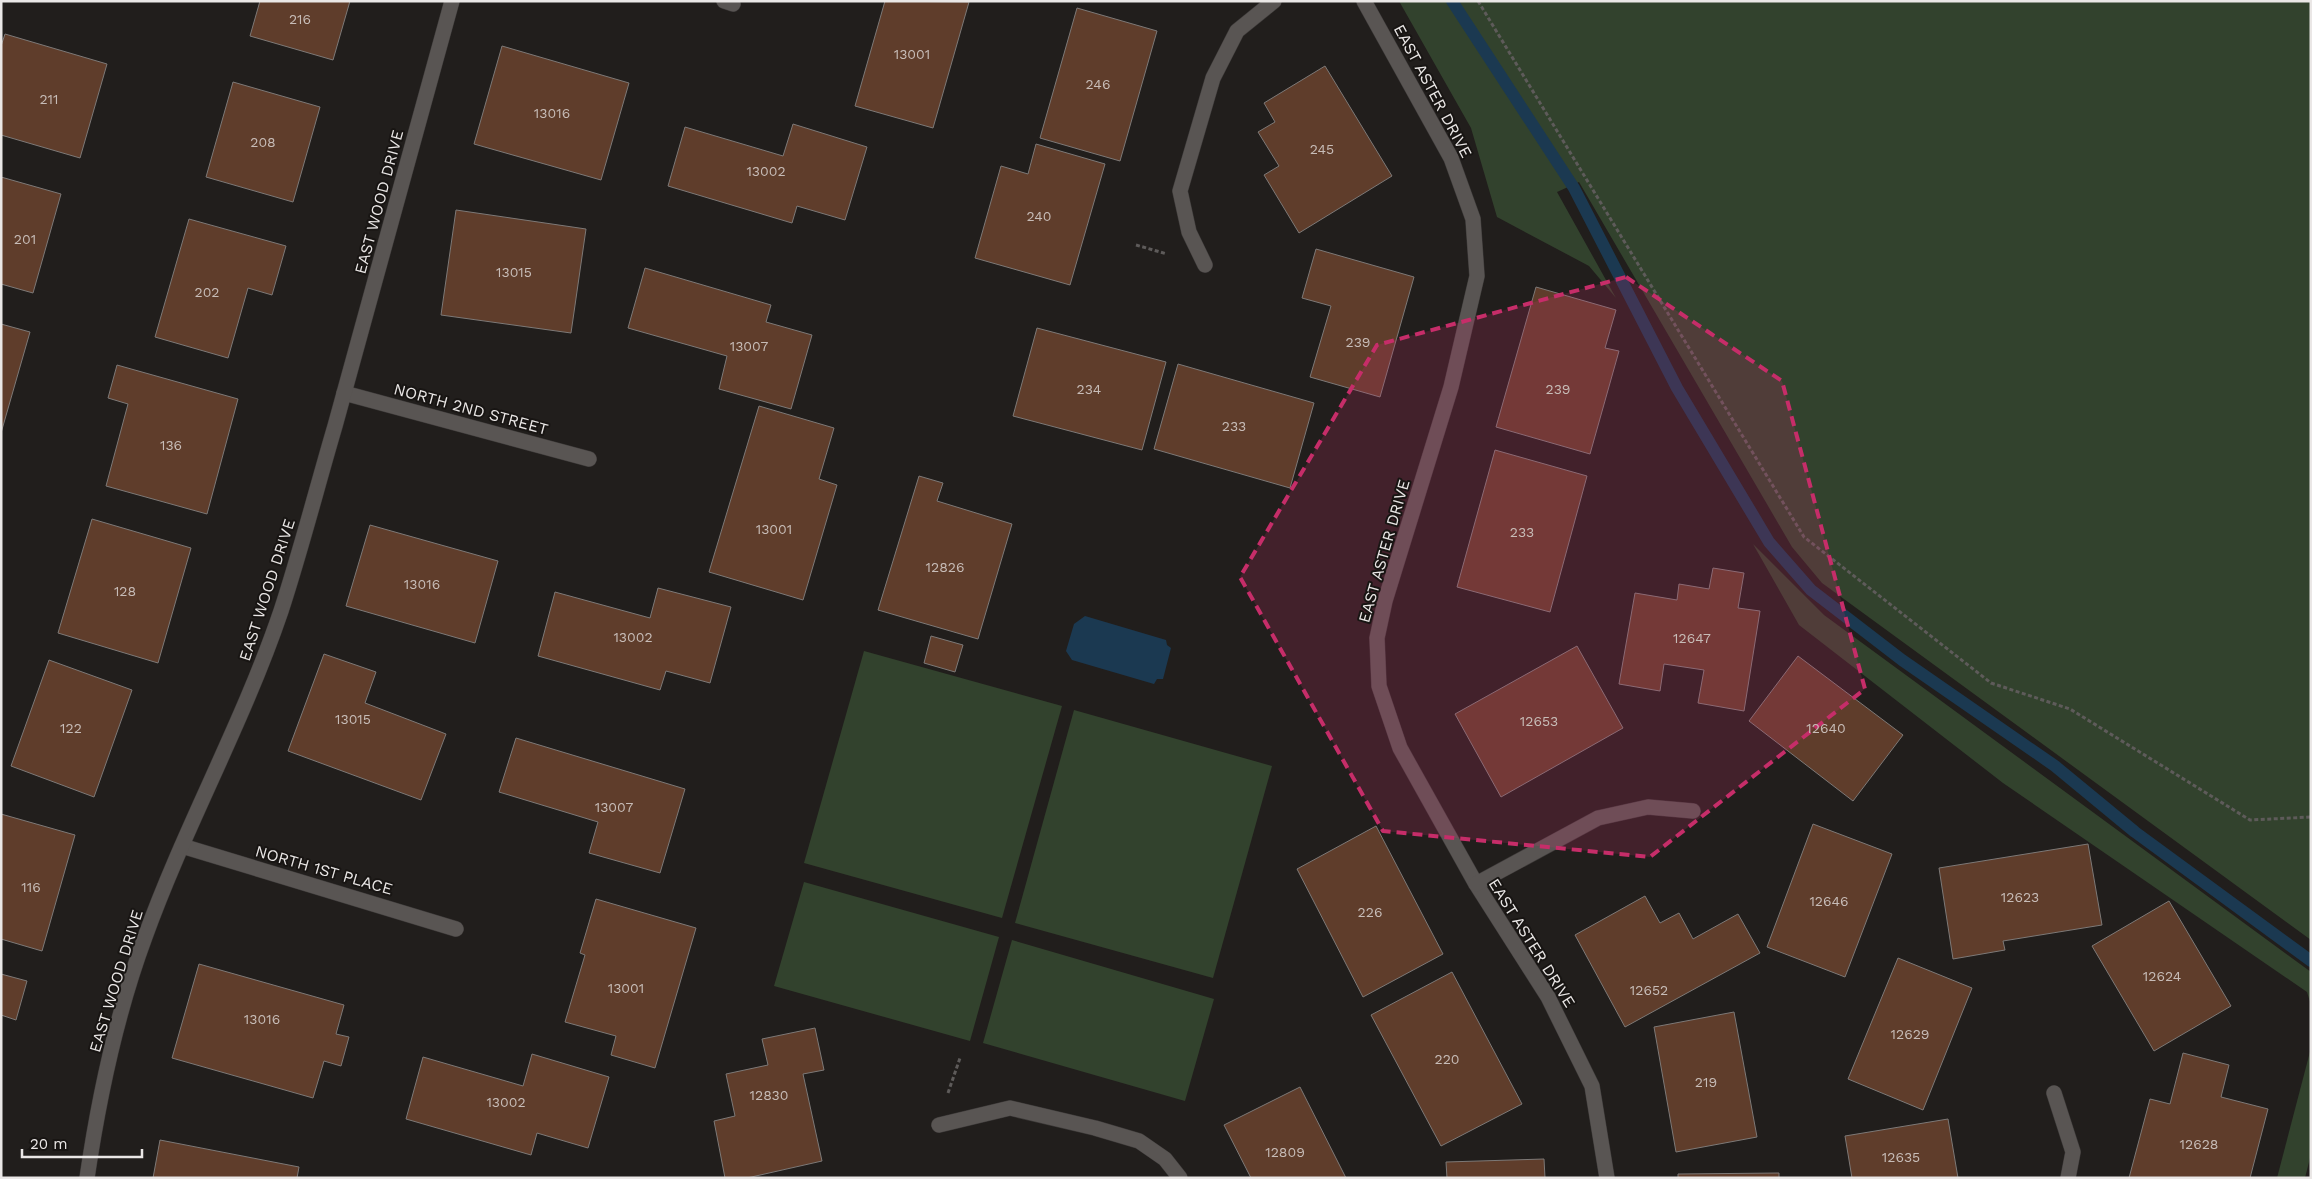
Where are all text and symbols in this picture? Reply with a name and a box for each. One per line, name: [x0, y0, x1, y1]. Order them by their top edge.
house number: 216: [289, 11, 311, 27]
street label: EAST ASTER DRIVE: [1390, 21, 1476, 161]
house number: 13001: [894, 46, 930, 62]
house number: 246: [1086, 76, 1110, 92]
house number: 211: [39, 91, 59, 107]
house number: 13016: [534, 105, 570, 121]
street label: EAST WOOD DRIVE: [351, 128, 407, 276]
house number: 208: [250, 134, 276, 150]
house number: 245: [1310, 141, 1334, 157]
house number: 13002: [746, 163, 786, 179]
house number: 240: [1026, 208, 1052, 224]
house number: 201: [14, 231, 36, 247]
house number: 13015: [496, 264, 532, 280]
house number: 202: [194, 284, 220, 300]
house number: 239: [1346, 334, 1370, 350]
house number: 13007: [730, 338, 768, 354]
street label: NORTH 2ND STREET: [392, 379, 551, 439]
house number: 234: [1077, 381, 1101, 397]
house number: 239: [1546, 381, 1570, 397]
house number: 233: [1222, 418, 1246, 434]
house number: 136: [160, 437, 182, 453]
street label: EAST ASTER DRIVE: [1354, 477, 1414, 625]
street label: EAST WOOD DRIVE: [235, 517, 299, 663]
house number: 13001: [756, 521, 792, 537]
house number: 233: [1510, 524, 1534, 540]
house number: 12826: [926, 559, 964, 575]
house number: 13016: [404, 576, 440, 592]
house number: 128: [114, 583, 136, 599]
house number: 13002: [613, 629, 653, 645]
house number: 12647: [1673, 630, 1711, 646]
house number: 13015: [335, 711, 371, 727]
house number: 12653: [1520, 713, 1558, 729]
house number: 122: [60, 720, 82, 736]
house number: 12640: [1806, 720, 1846, 736]
house number: 13007: [595, 799, 633, 815]
street label: NORTH 1ST PLACE: [253, 841, 395, 899]
street label: EAST ASTER DRIVE: [1485, 875, 1579, 1011]
house number: 116: [21, 879, 41, 895]
house number: 12623: [2001, 889, 2039, 905]
house number: 12646: [1809, 893, 1849, 909]
house number: 226: [1358, 904, 1382, 920]
street label: EAST WOOD DRIVE: [85, 907, 147, 1055]
house number: 12624: [2143, 968, 2181, 984]
house number: 13001: [608, 980, 644, 996]
house number: 12652: [1630, 982, 1668, 998]
house number: 13016: [244, 1011, 280, 1027]
house number: 12629: [1891, 1026, 1929, 1042]
house number: 220: [1434, 1051, 1460, 1067]
house number: 219: [1695, 1074, 1717, 1090]
house number: 12830: [750, 1087, 788, 1103]
house number: 13002: [486, 1094, 526, 1110]
scale bar: [22, 1126, 142, 1158]
text: 20 m: [30, 1135, 68, 1153]
house number: 12628: [2180, 1136, 2218, 1152]
house number: 12809: [1265, 1144, 1305, 1160]
house number: 12635: [1882, 1149, 1920, 1165]

